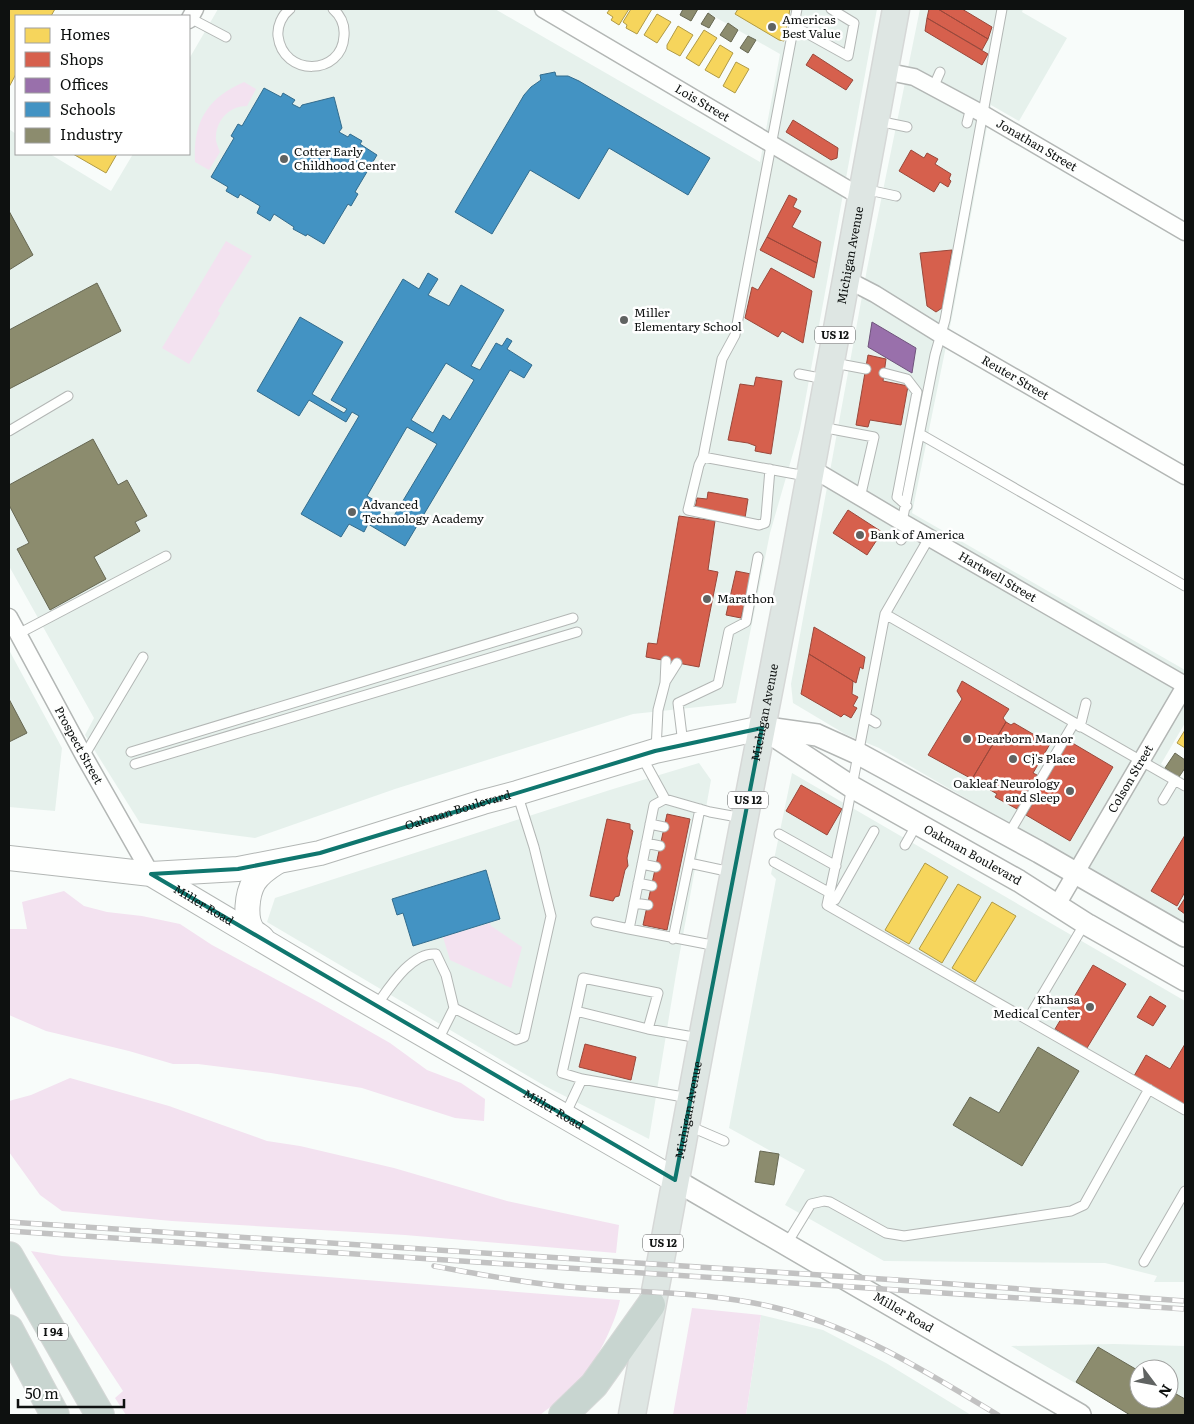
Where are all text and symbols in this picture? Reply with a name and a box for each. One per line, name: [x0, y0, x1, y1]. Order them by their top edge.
place label: Americas Best Value: [782, 10, 841, 42]
legend: [15, 15, 190, 155]
marker: Americas Best Value: [766, 21, 778, 33]
text: Homes: [60, 22, 110, 45]
text: Shops: [60, 47, 103, 70]
text: Offices: [60, 72, 108, 95]
street label: Lois Street: [672, 79, 734, 126]
text: Schools: [60, 97, 116, 120]
street label: Jonathan Street: [993, 114, 1081, 175]
text: Industry: [60, 122, 123, 145]
place label: Cotter Early Childhood Center: [294, 142, 396, 174]
marker: Cotter Early Childhood Center: [278, 153, 290, 165]
street label: Michigan Avenue: [832, 205, 867, 306]
place label: Miller Elementary School: [634, 303, 742, 335]
marker: Miller Elementary School: [618, 314, 630, 326]
road number: US 12: [815, 326, 855, 344]
street label: Reuter Street: [979, 350, 1053, 404]
place label: Advanced Technology Academy: [362, 495, 484, 527]
marker: Advanced Technology Academy: [346, 506, 358, 518]
place label: Bank of America: [870, 525, 965, 543]
marker: Bank of America: [854, 529, 866, 541]
street label: Hartwell Street: [955, 546, 1041, 606]
place label: Marathon: [717, 589, 775, 607]
marker: Marathon: [701, 593, 713, 605]
street label: Michigan Avenue: [746, 662, 782, 763]
street label: Prospect Street: [51, 703, 108, 787]
place label: Dearborn Manor: [977, 729, 1073, 747]
marker: Dearborn Manor: [961, 733, 973, 745]
street label: Colson Street: [1103, 741, 1157, 816]
place label: Cj's Place: [1023, 749, 1075, 767]
marker: Cj's Place: [1007, 753, 1019, 765]
place label: Oakleaf Neurology and Sleep: [953, 774, 1060, 806]
street label: Oakman Boulevard: [402, 785, 513, 834]
marker: Oakleaf Neurology and Sleep: [1064, 785, 1076, 797]
road number: US 12: [728, 792, 768, 808]
street label: Oakman Boulevard: [921, 819, 1026, 889]
street label: Miller Road: [171, 879, 238, 930]
place label: Khansa Medical Center: [993, 990, 1081, 1022]
marker: Khansa Medical Center: [1084, 1001, 1096, 1013]
street label: Michigan Avenue: [670, 1060, 706, 1160]
street label: Miller Road: [520, 1084, 588, 1134]
road number: US 12: [643, 1234, 683, 1252]
street label: Miller Road: [870, 1287, 938, 1337]
road number: I 94: [38, 1324, 68, 1340]
north arrow: [1129, 1359, 1179, 1409]
scale bar: [18, 1376, 124, 1408]
text: 50 m: [25, 1381, 59, 1404]
text: N: [1154, 1381, 1177, 1402]

